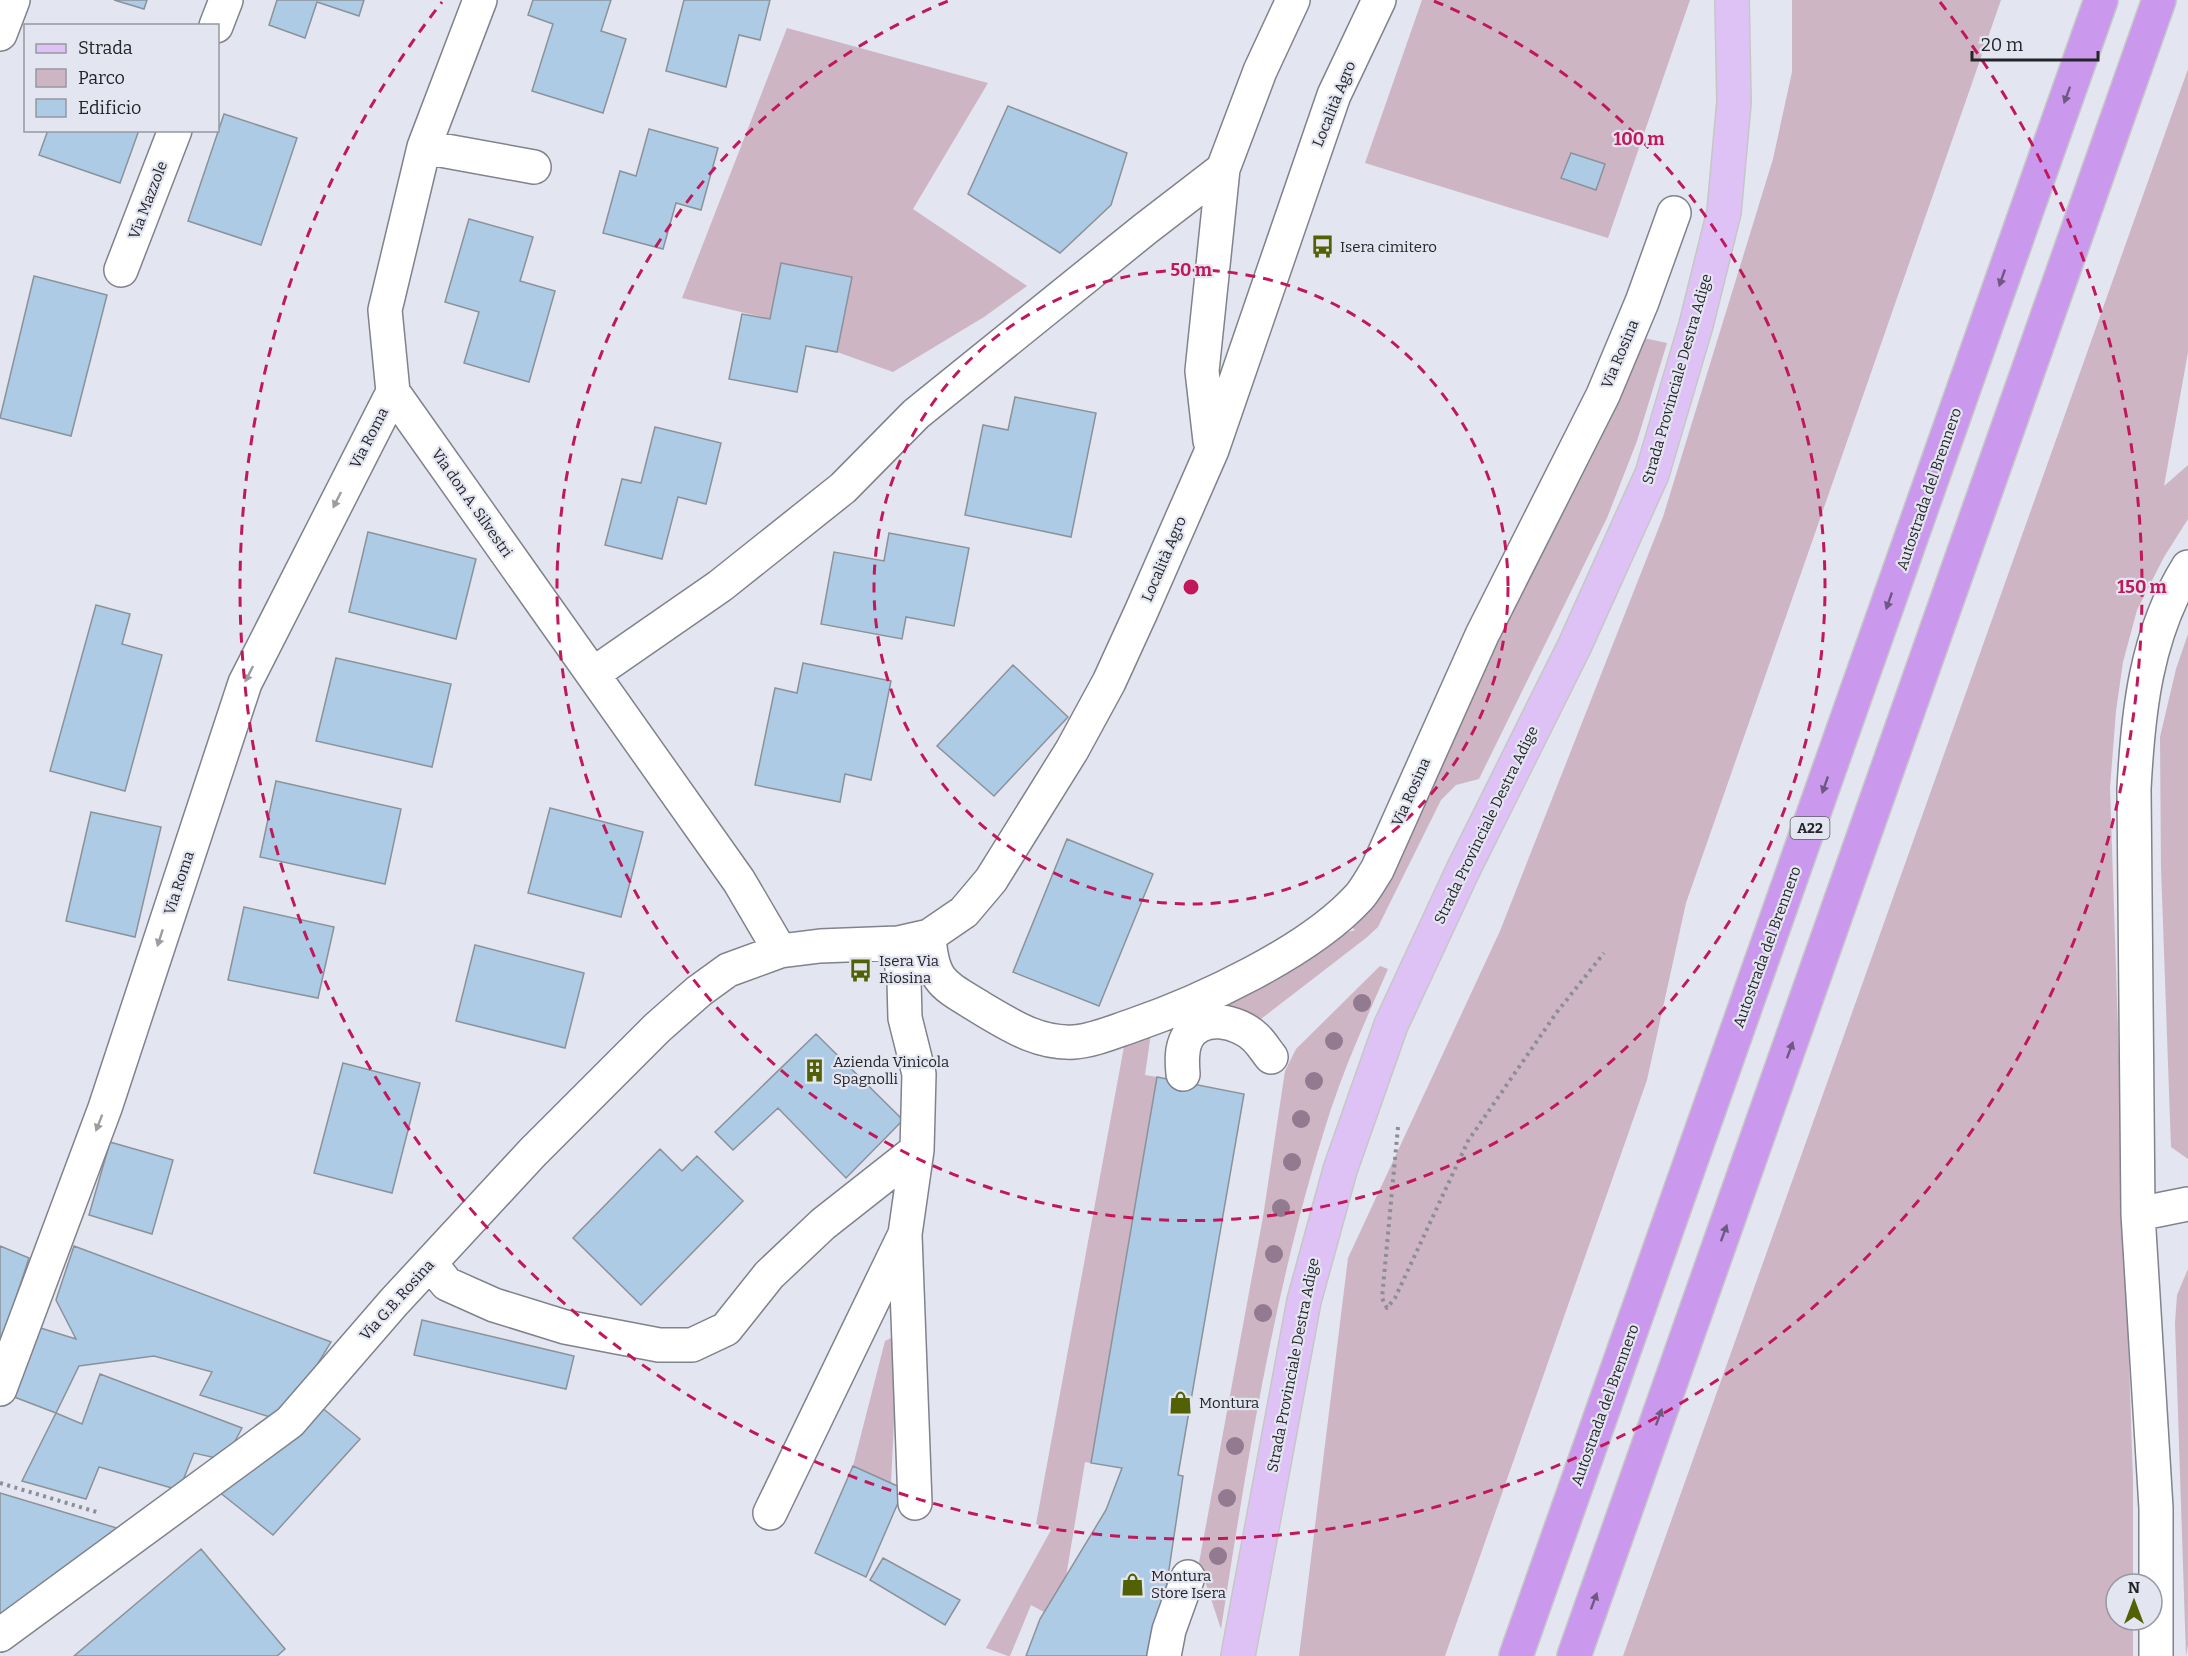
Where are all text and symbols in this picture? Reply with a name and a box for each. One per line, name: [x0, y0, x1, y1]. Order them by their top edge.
legend: [24, 24, 219, 132]
scale bar: [1972, 24, 2098, 62]
text: 20 m: [1981, 34, 2023, 56]
text: Strada: [78, 37, 133, 59]
street label: Località Agro: [1309, 58, 1359, 150]
text: Parco: [78, 67, 125, 89]
one-way arrow: [2062, 86, 2072, 104]
text: Edificio: [78, 97, 141, 119]
text: 100 m: [1613, 128, 1665, 150]
street label: Via Mazzole: [125, 158, 171, 242]
bus stop icon: Isera cimitero: [1309, 234, 1335, 260]
place label: Isera cimitero: [1340, 238, 1437, 256]
text: 50 m: [1170, 259, 1212, 281]
one-way arrow: [1997, 270, 2007, 288]
street label: Strada Provinciale Destra Adige: [1638, 272, 1716, 486]
street label: Via Rosina: [1598, 317, 1642, 391]
street label: Via Roma: [346, 405, 392, 471]
street label: Autostrada del Brennero: [1893, 405, 1965, 573]
street label: Via don A. Silvestri: [428, 445, 517, 561]
one-way arrow: [333, 492, 342, 509]
street label: Località Agro: [1138, 514, 1190, 604]
text: 150 m: [2117, 576, 2167, 598]
centre of rings: [1181, 577, 1201, 597]
one-way arrow: [1884, 592, 1894, 610]
one-way arrow: [244, 666, 254, 683]
street label: Strada Provinciale Destra Adige: [1430, 723, 1542, 927]
street label: Via Rosina: [1388, 755, 1434, 829]
one-way arrow: [1819, 776, 1829, 794]
road number: A22: [1790, 817, 1830, 839]
street label: Via Roma: [160, 849, 198, 917]
street label: Autostrada del Brennero: [1729, 864, 1805, 1030]
one-way arrow: [155, 929, 165, 947]
place label: Isera Via Riosina: [879, 952, 939, 987]
bus stop icon: Isera Via Riosina: [848, 957, 874, 983]
one-way arrow: [1785, 1041, 1795, 1059]
place label: Azienda Vinicola Spagnolli: [833, 1053, 949, 1088]
building icon: Azienda Vinicola Spagnolli: [802, 1058, 828, 1084]
one-way arrow: [94, 1115, 104, 1133]
one-way arrow: [1720, 1224, 1730, 1242]
street label: Via G.B. Rosina: [356, 1256, 438, 1344]
street label: Strada Provinciale Destra Adige: [1263, 1256, 1323, 1474]
street label: Autostrada del Brennero: [1567, 1322, 1643, 1488]
shop icon: Montura: [1168, 1390, 1194, 1416]
place label: Montura: [1199, 1394, 1259, 1412]
one-way arrow: [1655, 1408, 1665, 1426]
place label: Montura Store Isera: [1151, 1567, 1226, 1602]
shop icon: Montura Store Isera: [1120, 1572, 1146, 1598]
north arrow: [2104, 1572, 2164, 1632]
text: N: [2128, 1578, 2140, 1597]
one-way arrow: [1589, 1592, 1599, 1610]

